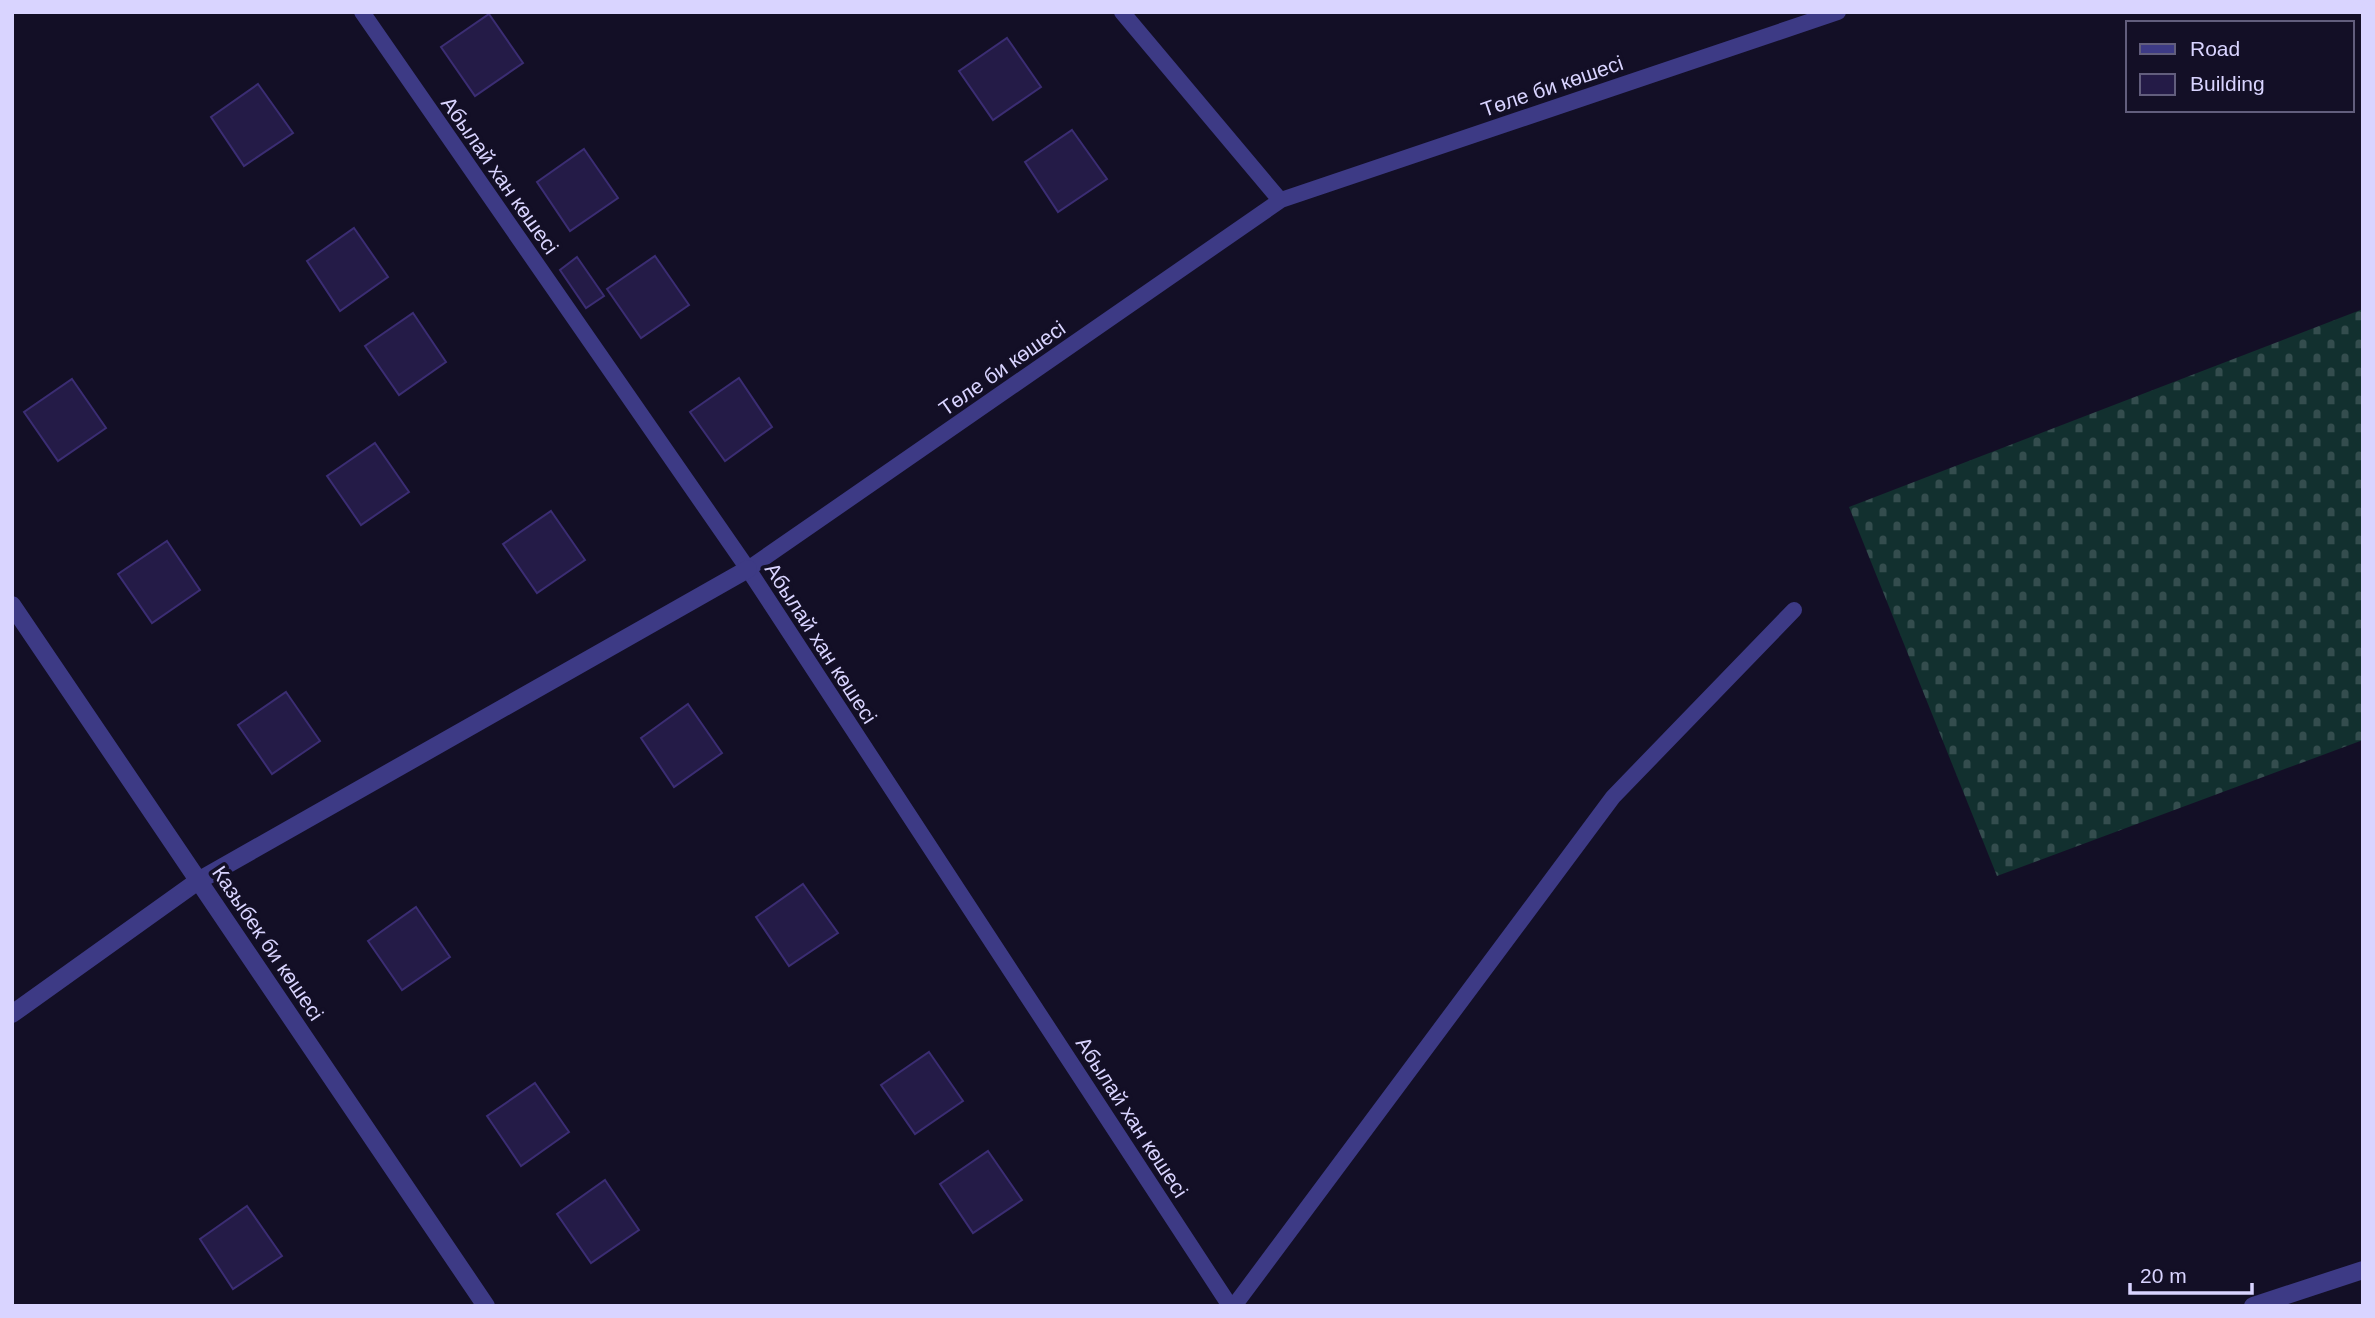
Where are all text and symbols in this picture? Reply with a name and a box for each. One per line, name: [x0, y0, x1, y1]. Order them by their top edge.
legend: [2126, 21, 2354, 112]
text: Road: [2190, 37, 2240, 60]
street label: Төле би көшесі: [1478, 51, 1626, 121]
text: Building: [2190, 72, 2265, 95]
street label: Абылай хан көшесі: [437, 92, 563, 258]
street label: Төле би көшесі: [935, 316, 1069, 420]
street label: Абылай хан көшесі: [761, 559, 881, 727]
street label: Казыбек би көшесі: [208, 862, 328, 1024]
street label: Абылай хан көшесі: [1072, 1033, 1192, 1201]
scale bar: [2130, 1252, 2252, 1296]
text: 20 m: [2140, 1264, 2187, 1287]

